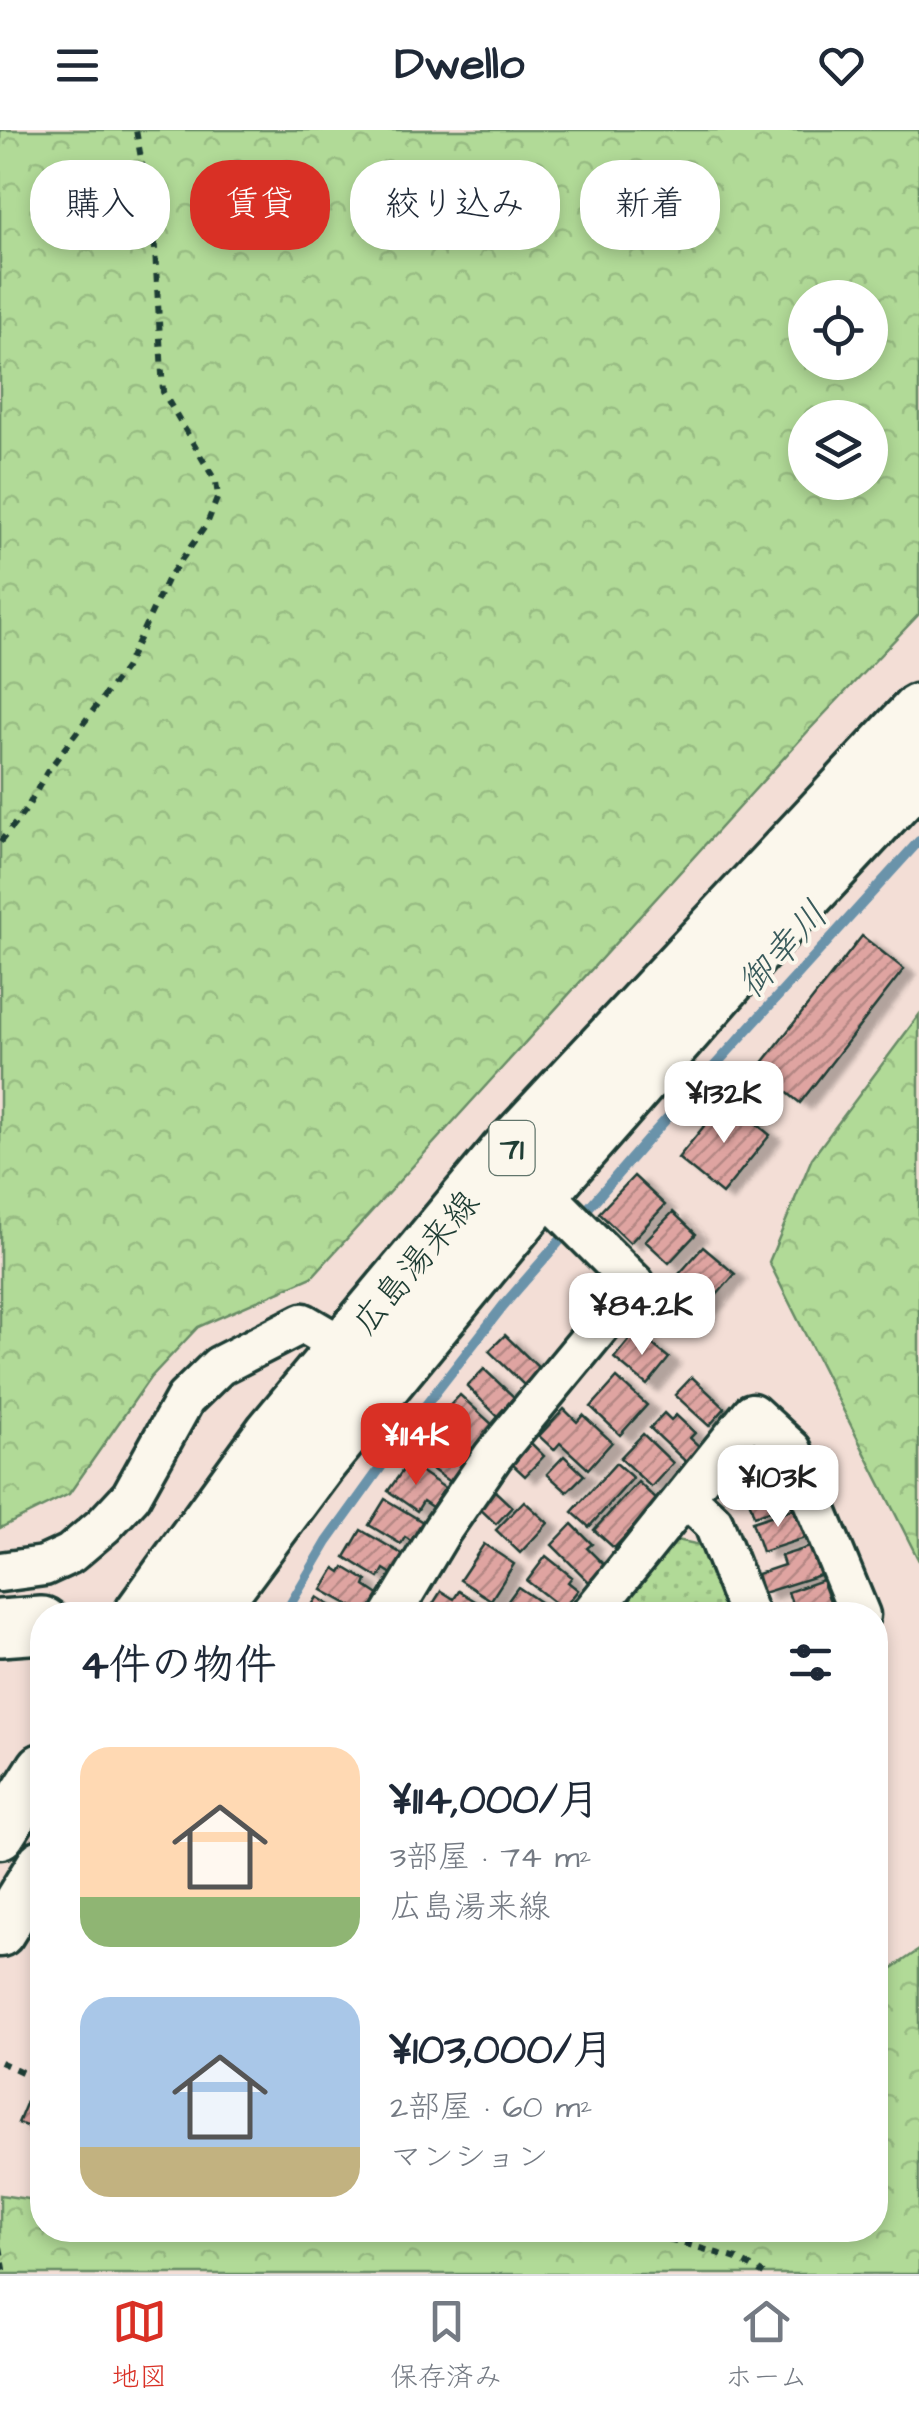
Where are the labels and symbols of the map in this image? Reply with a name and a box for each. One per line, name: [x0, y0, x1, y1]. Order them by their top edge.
water label: 御幸川: [726, 891, 841, 1010]
pin: ¥132K: [654, 1061, 794, 1146]
road number: 71: [490, 1121, 534, 1175]
street label: 広島湯来線: [341, 1180, 491, 1346]
pin: ¥84.2K: [561, 1273, 723, 1358]
pin: ¥114K: [346, 1403, 486, 1488]
pin: ¥103K: [708, 1445, 848, 1530]

